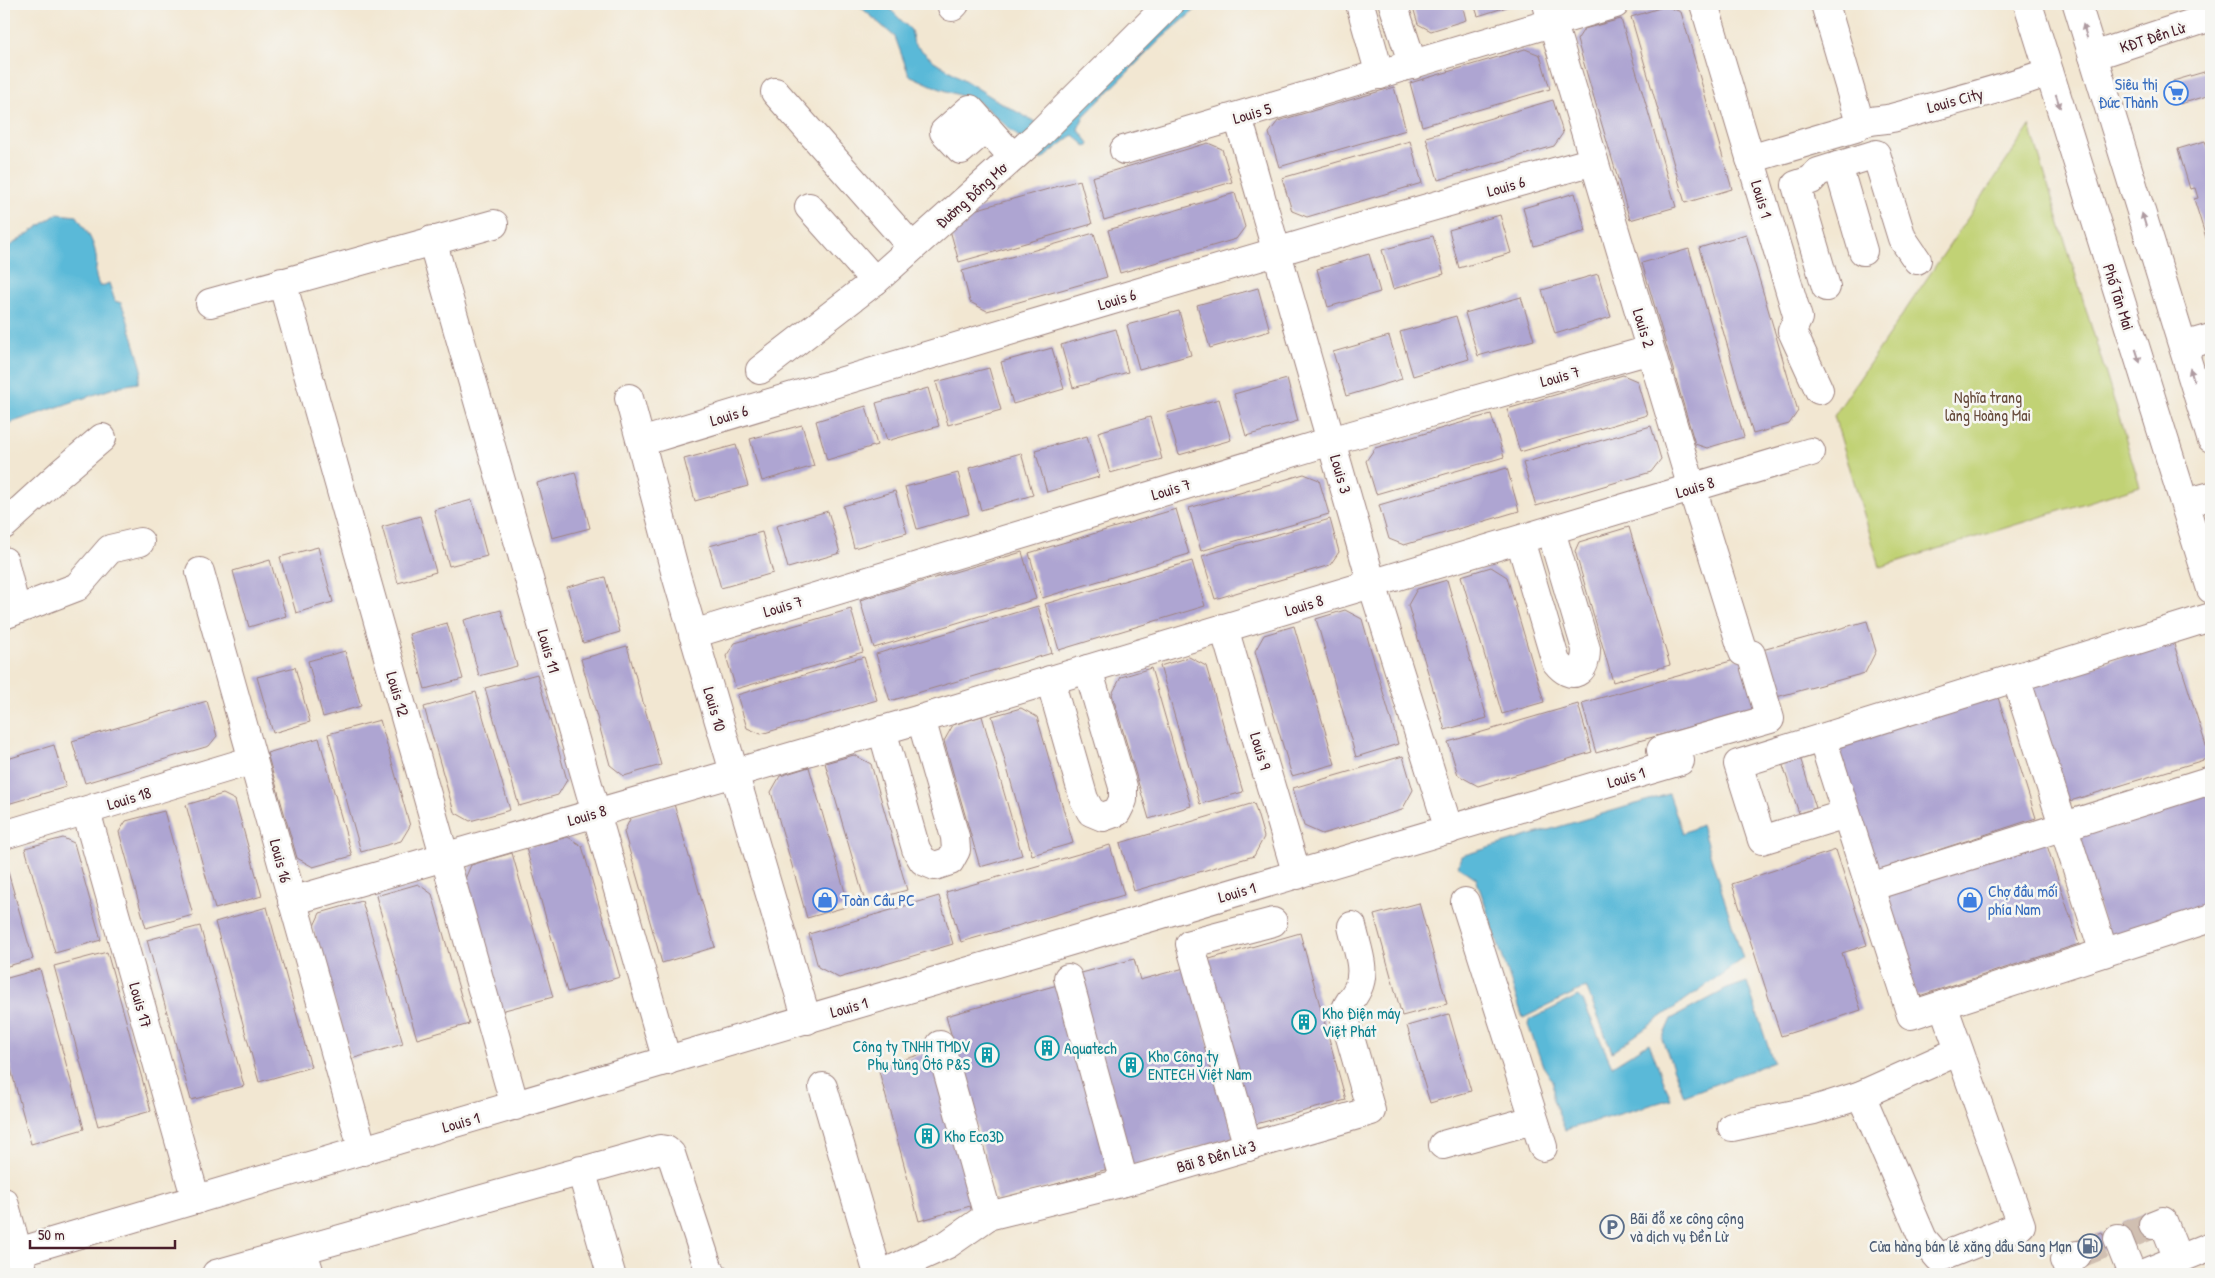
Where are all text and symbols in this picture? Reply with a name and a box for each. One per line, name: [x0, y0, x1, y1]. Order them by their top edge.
street label: KĐT Đền Lừ: [2117, 16, 2189, 58]
one-way arrow: [2081, 23, 2089, 38]
place label: Siêu thị Đức Thành: [2098, 73, 2158, 113]
supermarket icon: Siêu thị Đức Thành: [2163, 80, 2189, 106]
street label: Louis City: [1925, 82, 1986, 118]
one-way arrow: [2054, 93, 2062, 108]
street label: Louis 5: [1230, 97, 1274, 129]
street label: Đường Đồng Mơ: [931, 156, 1013, 233]
street label: Louis 6: [1484, 170, 1528, 202]
street label: Louis 1: [1746, 178, 1778, 221]
one-way arrow: [2139, 212, 2147, 227]
street label: Phố Tân Mai: [2098, 261, 2140, 333]
street label: Louis 6: [1095, 283, 1139, 315]
street label: Louis 2: [1628, 306, 1660, 351]
one-way arrow: [2135, 348, 2142, 363]
street label: Louis 7: [1538, 360, 1582, 392]
one-way arrow: [2187, 367, 2195, 382]
park label: Nghĩa trang làng Hoàng Mai: [1945, 386, 2031, 426]
street label: Louis 6: [707, 399, 751, 431]
street label: Louis 3: [1325, 452, 1357, 496]
street label: Louis 8: [1673, 471, 1717, 503]
street label: Louis 7: [1149, 473, 1193, 505]
street label: Louis 8: [1282, 589, 1326, 621]
street label: Louis 7: [761, 590, 805, 622]
street label: Louis 11: [532, 627, 566, 675]
street label: Louis 12: [381, 669, 415, 719]
street label: Louis 10: [698, 684, 732, 734]
street label: Louis 9: [1245, 730, 1277, 773]
street label: Louis 1: [1605, 761, 1648, 793]
street label: Louis 18: [104, 781, 154, 815]
street label: Louis 8: [565, 799, 609, 831]
street label: Louis 16: [265, 837, 297, 885]
street label: Louis 1: [1216, 876, 1258, 908]
place label: Chợ đầu mối phía Nam: [1988, 880, 2058, 920]
shop icon: Toàn Cầu PC: [812, 887, 838, 913]
shop icon: Chợ đầu mối phía Nam: [1957, 887, 1983, 913]
place label: Toàn Cầu PC: [842, 889, 915, 911]
street label: Louis 17: [124, 980, 158, 1030]
street label: Louis 1: [828, 991, 870, 1023]
place label: Kho Điện máy Việt Phát: [1322, 1002, 1401, 1042]
building icon: Kho Điện máy Việt Phát: [1291, 1009, 1317, 1035]
place label: Công ty TNHH TMDV Phụ tùng Ôtô P&S: [853, 1035, 971, 1075]
building icon: Aquatech: [1034, 1035, 1060, 1061]
place label: Aquatech: [1064, 1037, 1117, 1059]
building icon: Công ty TNHH TMDV Phụ tùng Ôtô P&S: [974, 1042, 1000, 1068]
place label: Kho Công ty ENTECH Việt Nam: [1148, 1045, 1252, 1085]
building icon: Kho Công ty ENTECH Việt Nam: [1118, 1052, 1144, 1078]
street label: Louis 1: [440, 1106, 482, 1138]
building icon: Kho Eco3D: [914, 1123, 940, 1149]
place label: Kho Eco3D: [944, 1125, 1004, 1147]
street label: Bãi 8 Đền Lừ 3: [1174, 1134, 1258, 1178]
place label: Bãi đỗ xe công cộng và dịch vụ Đền Lừ: [1630, 1207, 1744, 1247]
parking icon: Bãi đỗ xe công cộng và dịch vụ Đền Lừ: [1599, 1214, 1625, 1240]
scale bar: [30, 1218, 175, 1250]
text: 50 m: [38, 1224, 65, 1245]
fuel station icon: Cửa hàng bán lẻ xăng dầu Sang Mạn: [2077, 1233, 2103, 1259]
place label: Cửa hàng bán lẻ xăng dầu Sang Mạn: [1869, 1235, 2072, 1257]

